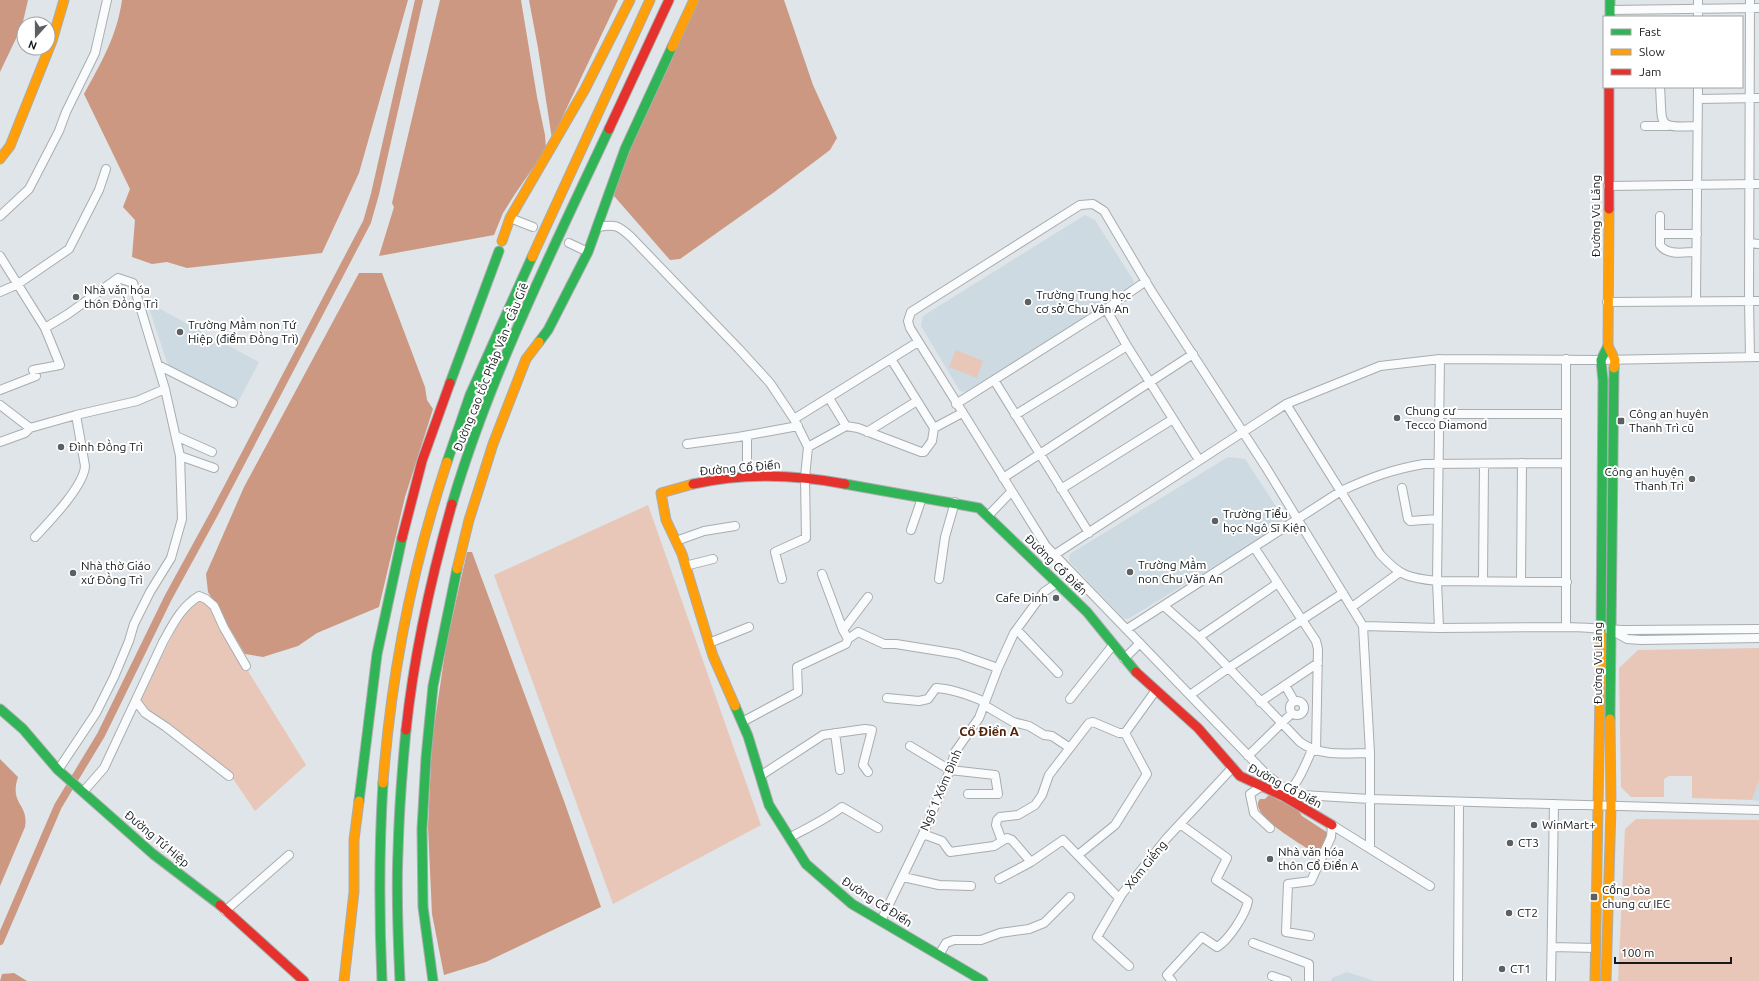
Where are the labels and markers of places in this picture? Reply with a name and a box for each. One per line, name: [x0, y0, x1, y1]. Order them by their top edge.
place label: Nhà văn hóa thôn Đồng Trì: [84, 283, 158, 310]
place label: Trường Trung học cơ sở Chu Vân An: [1036, 288, 1131, 315]
marker: Nhà văn hóa thôn Đồng Trì: [71, 292, 81, 302]
marker: Trường Trung học cơ sở Chu Vân An: [1023, 297, 1033, 307]
place label: Trường Mầm non Tứ Hiệp (điểm Đồng Trì): [188, 317, 299, 346]
marker: Trường Mầm non Tứ Hiệp (điểm Đồng Trì): [175, 327, 185, 337]
place label: Chung cư Tecco Diamond: [1405, 404, 1487, 431]
place label: Công an huyên Thanh Trì cũ: [1629, 407, 1709, 434]
marker: Chung cư Tecco Diamond: [1392, 413, 1402, 423]
marker: Công an huyên Thanh Trì cũ: [1616, 416, 1626, 426]
place label: Đình Đồng Trì: [69, 439, 143, 453]
marker: Đình Đồng Trì: [56, 442, 66, 452]
place label: Công an huyện Thanh Trì: [1604, 465, 1684, 492]
marker: Công an huyện Thanh Trì: [1687, 474, 1697, 484]
place label: Trường Tiểu học Ngô Sĩ Kiện: [1223, 507, 1306, 535]
marker: Trường Tiểu học Ngô Sĩ Kiện: [1210, 516, 1220, 526]
place label: Trường Mầm non Chu Văn An: [1138, 557, 1223, 585]
place label: Nhà thờ Giáo xứ Đồng Trì: [81, 559, 151, 586]
marker: Trường Mầm non Chu Văn An: [1125, 567, 1135, 577]
marker: Nhà thờ Giáo xứ Đồng Trì: [68, 568, 78, 578]
place label: Cafe Dinh: [995, 591, 1048, 604]
marker: Cafe Dinh: [1051, 593, 1061, 603]
place label: WinMart+: [1542, 818, 1596, 831]
marker: WinMart+: [1529, 820, 1539, 830]
place label: CT3: [1518, 836, 1539, 849]
marker: CT3: [1505, 838, 1515, 848]
place label: Nhà văn hóa thôn Cổ Điển A: [1278, 845, 1359, 872]
marker: Nhà văn hóa thôn Cổ Điển A: [1265, 854, 1275, 864]
place label: Cổng tòa chung cư IEC: [1602, 883, 1671, 910]
marker: Cổng tòa chung cư IEC: [1589, 892, 1599, 902]
place label: CT2: [1517, 906, 1538, 919]
marker: CT2: [1504, 908, 1514, 918]
place label: CT1: [1510, 962, 1531, 975]
marker: CT1: [1497, 964, 1507, 974]

